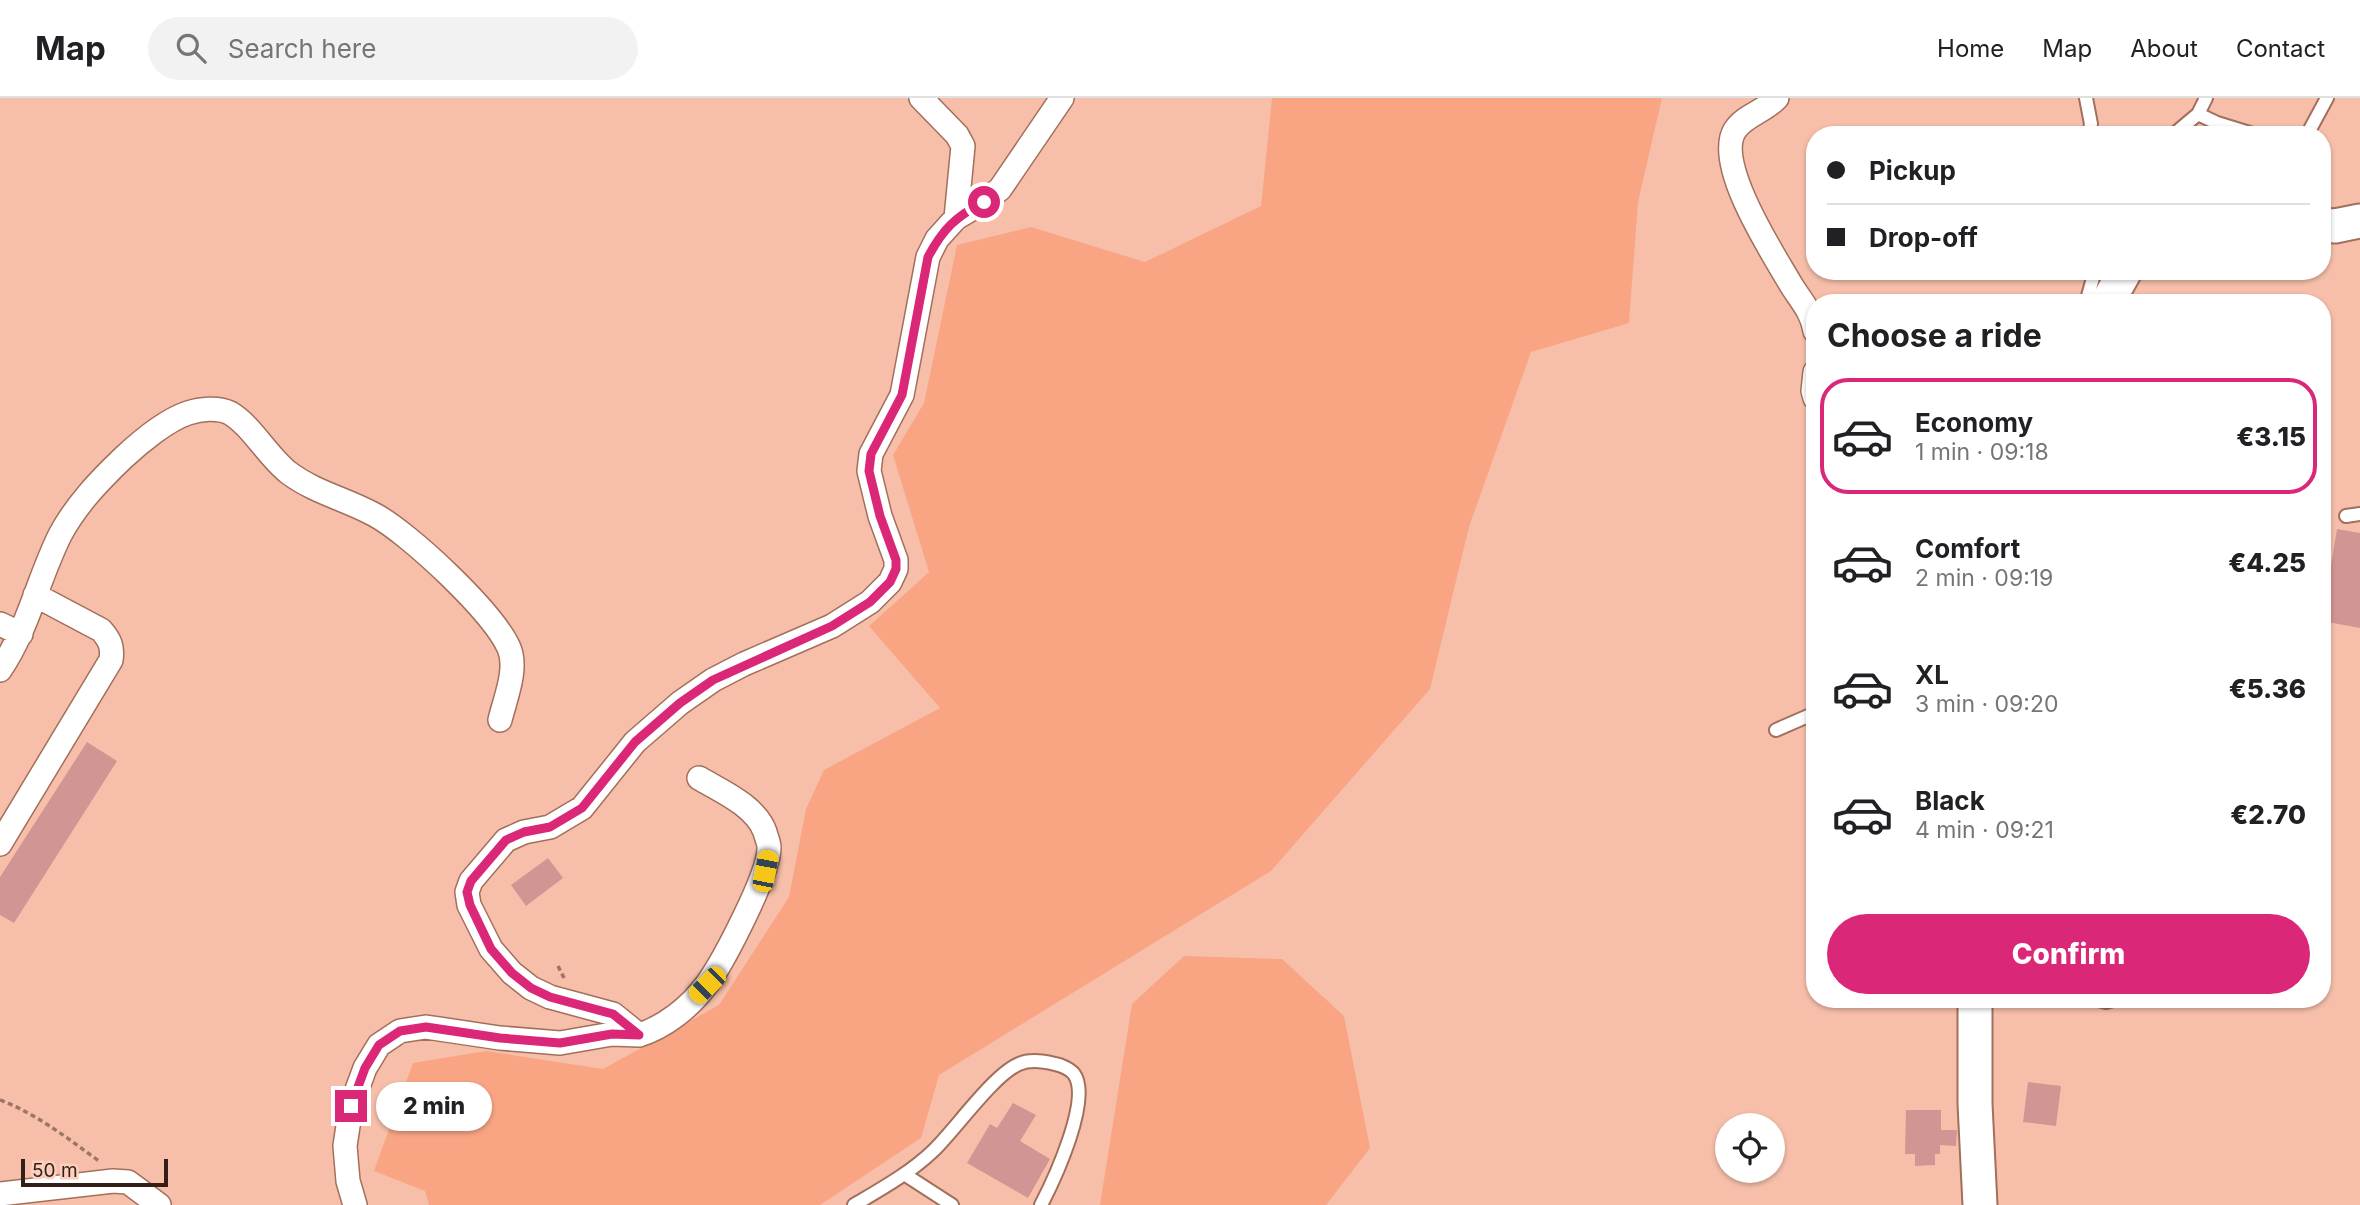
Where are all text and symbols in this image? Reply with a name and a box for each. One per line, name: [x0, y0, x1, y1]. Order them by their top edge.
search box: [148, 17, 638, 80]
text: Map: [35, 28, 106, 68]
icon: search: [172, 29, 210, 67]
text: Search here: [228, 33, 376, 64]
text: Home: [1937, 34, 2004, 63]
text: Map: [2042, 34, 2092, 63]
text: About: [2130, 34, 2198, 63]
text: Contact: [2236, 34, 2325, 63]
text: Pickup: [1869, 155, 1956, 186]
route start: [968, 186, 1000, 218]
text: Drop-off: [1869, 222, 1978, 253]
text: Choose a ride: [1827, 316, 2042, 355]
icon: car: [1831, 405, 1894, 468]
text: Economy: [1915, 407, 2033, 438]
text: €3.15: [2236, 421, 2306, 452]
text: 1 min · 09:18: [1915, 438, 2049, 466]
icon: car: [1831, 531, 1894, 594]
text: Comfort: [1915, 533, 2020, 564]
text: €4.25: [2228, 547, 2306, 578]
text: 2 min · 09:19: [1915, 564, 2053, 592]
icon: car: [1831, 657, 1894, 720]
text: XL: [1915, 659, 1949, 690]
text: €5.36: [2229, 673, 2306, 704]
text: 3 min · 09:20: [1915, 690, 2058, 718]
icon: car: [1831, 783, 1894, 846]
text: Black: [1915, 785, 1985, 816]
text: €2.70: [2230, 799, 2306, 830]
text: 4 min · 09:21: [1915, 816, 2054, 844]
car: [751, 848, 780, 894]
button: Confirm: [1827, 914, 2310, 994]
car: [685, 963, 730, 1007]
callout: 2 min: [376, 1082, 491, 1130]
route end: [335, 1090, 367, 1122]
text: 2 min: [403, 1092, 465, 1120]
map controls: [1715, 1113, 1785, 1183]
button: locate: [1715, 1113, 1785, 1183]
scale bar: [21, 1156, 168, 1188]
text: 50 m: [32, 1159, 78, 1182]

